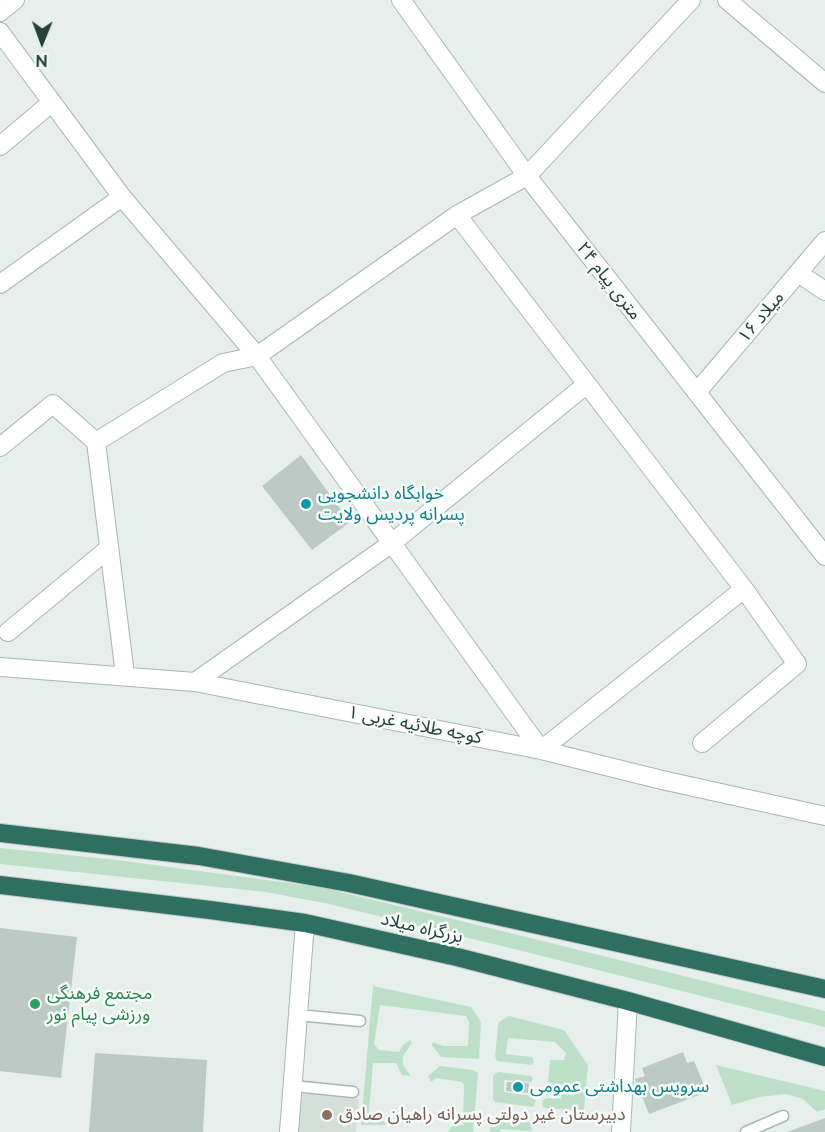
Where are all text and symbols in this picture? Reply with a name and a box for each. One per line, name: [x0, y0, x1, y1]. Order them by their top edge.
north arrow: [12, 12, 72, 72]
text: N: [35, 51, 48, 70]
street label: ۲۴ متری پیام: [572, 238, 646, 324]
street label: میلاد ۱۶: [733, 287, 789, 347]
place label: خوابگاه دانشجویی پسرانه پردیس ولایت: [318, 483, 465, 526]
marker: خوابگاه دانشجویی پسرانه پردیس ولایت: [299, 497, 313, 511]
street label: کوچه طلائیه غربی ۱: [346, 701, 484, 749]
street label: بزرگراه میلاد: [379, 908, 465, 948]
place label: مجتمع فرهنگی ورزشی پیام نور: [47, 983, 153, 1026]
marker: مجتمع فرهنگی ورزشی پیام نور: [28, 997, 42, 1011]
place label: سرویس بهداشتی عمومی: [530, 1076, 709, 1098]
marker: سرویس بهداشتی عمومی: [511, 1080, 525, 1094]
place label: دبیرستان غیر دولتی پسرانه راهیان صادق: [339, 1104, 626, 1126]
marker: دبیرستان غیر دولتی پسرانه راهیان صادق: [320, 1108, 334, 1122]

